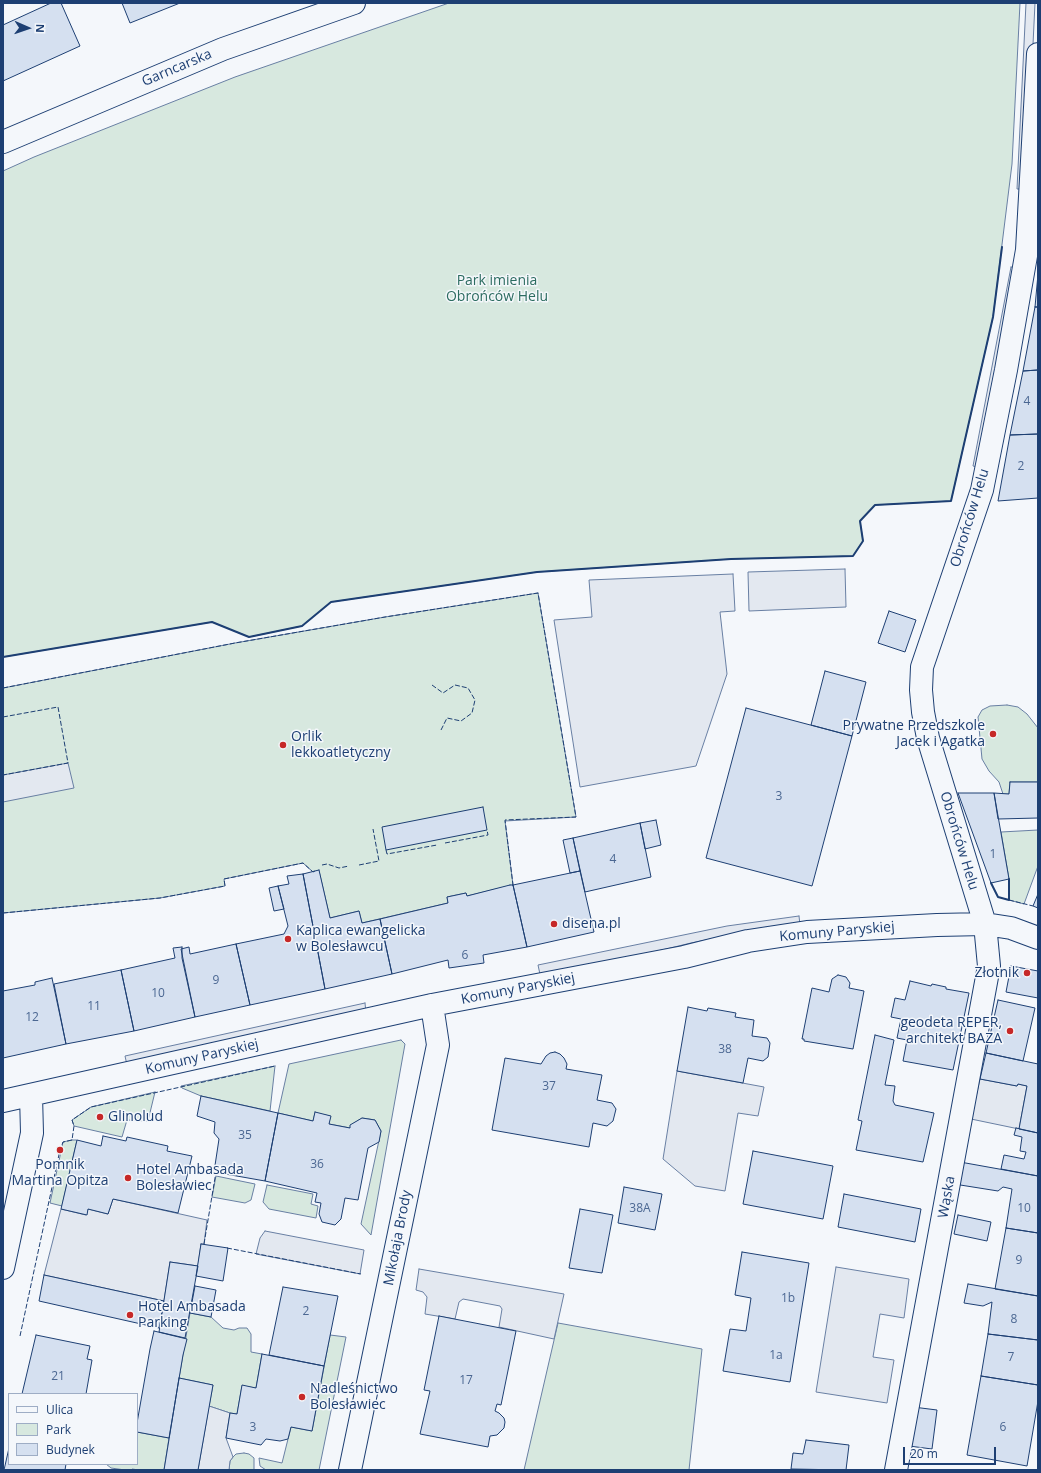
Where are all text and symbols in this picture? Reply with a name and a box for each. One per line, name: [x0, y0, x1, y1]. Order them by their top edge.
north arrow: [8, 8, 48, 48]
text: N: [33, 24, 48, 33]
street label: Garncarska: [140, 46, 214, 90]
park label: Park imienia Obrońców Helu: [446, 273, 548, 306]
house number: 4: [1024, 395, 1030, 409]
house number: 2: [1018, 460, 1024, 474]
street label: Obrońców Helu: [947, 467, 993, 569]
place label: Prywatne Przedszkole Jacek i Agatka: [843, 718, 985, 750]
place label: Orlik lekkoatletyczny: [291, 729, 391, 762]
marker: Prywatne Przedszkole Jacek i Agatka: [988, 729, 998, 739]
marker: Orlik lekkoatletyczny: [278, 740, 288, 750]
house number: 3: [776, 790, 782, 804]
street label: Obrońców Helu: [936, 790, 982, 892]
house number: 1: [990, 848, 996, 862]
house number: 4: [610, 853, 616, 867]
place label: disena.pl: [562, 916, 621, 932]
marker: disena.pl: [549, 919, 559, 929]
street label: Komuny Paryskiej: [779, 919, 895, 945]
place label: Kaplica ewangelicka w Bolesławcu: [296, 923, 426, 956]
marker: Kaplica ewangelicka w Bolesławcu: [283, 934, 293, 944]
house number: 6: [462, 949, 468, 963]
place label: Złotnik: [975, 965, 1019, 981]
marker: Złotnik: [1022, 968, 1032, 978]
street label: Komuny Paryskiej: [460, 970, 576, 1008]
house number: 9: [213, 974, 219, 988]
house number: 10: [151, 987, 165, 1001]
house number: 11: [87, 1000, 101, 1014]
house number: 12: [25, 1011, 39, 1025]
place label: geodeta REPER, architekt BAZA: [900, 1015, 1002, 1048]
marker: geodeta REPER, architekt BAZA: [1005, 1026, 1015, 1036]
street label: Komuny Paryskiej: [144, 1036, 260, 1078]
house number: 38: [718, 1043, 732, 1057]
house number: 37: [542, 1080, 556, 1094]
place label: Glinolud: [108, 1109, 163, 1125]
marker: Glinolud: [95, 1112, 105, 1122]
house number: 35: [238, 1129, 252, 1143]
marker: Pomnik Martina Opitza: [55, 1145, 65, 1155]
place label: Pomnik Martina Opitza: [12, 1157, 108, 1190]
house number: 36: [310, 1158, 324, 1172]
place label: Hotel Ambasada Bolesławiec: [136, 1162, 244, 1194]
marker: Hotel Ambasada Bolesławiec: [123, 1173, 133, 1183]
street label: Wąska: [935, 1175, 959, 1219]
street label: Mikołaja Brody: [381, 1189, 415, 1287]
house number: 38A: [629, 1202, 651, 1216]
house number: 10: [1017, 1202, 1031, 1216]
house number: 9: [1016, 1254, 1022, 1268]
house number: 1b: [781, 1292, 795, 1306]
place label: Hotel Ambasada Parking: [138, 1299, 246, 1332]
house number: 2: [303, 1305, 309, 1319]
marker: Hotel Ambasada Parking: [125, 1310, 135, 1320]
house number: 8: [1011, 1313, 1017, 1327]
house number: 1a: [769, 1349, 783, 1363]
house number: 7: [1008, 1351, 1014, 1365]
house number: 21: [51, 1370, 65, 1384]
house number: 17: [459, 1374, 473, 1388]
place label: Nadleśnictwo Bolesławiec: [310, 1381, 398, 1414]
marker: Nadleśnictwo Bolesławiec: [297, 1392, 307, 1402]
legend: [8, 1393, 138, 1465]
text: Ulica: [46, 1401, 73, 1418]
text: Park: [46, 1421, 71, 1438]
house number: 3: [250, 1421, 256, 1435]
house number: 6: [1000, 1421, 1006, 1435]
scale bar: [905, 1439, 998, 1465]
text: Budynek: [46, 1441, 95, 1458]
text: 20 m: [910, 1445, 938, 1462]

